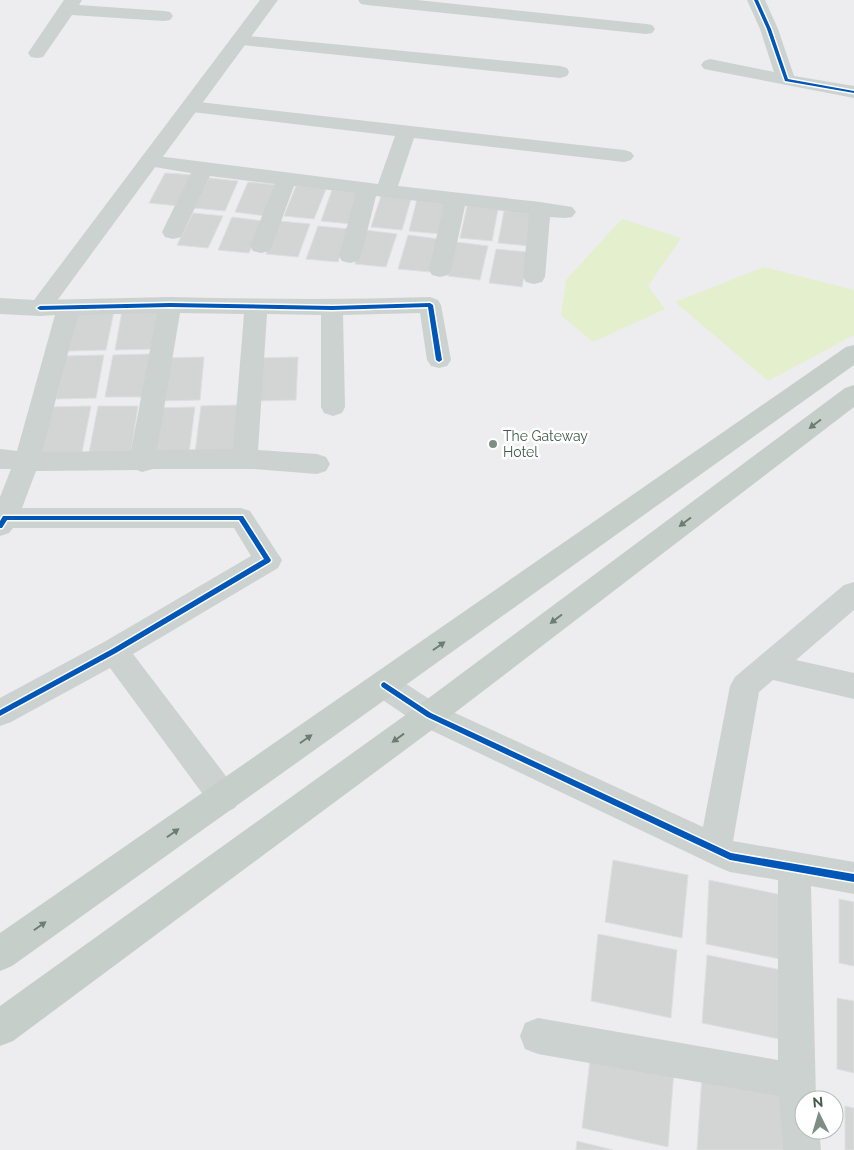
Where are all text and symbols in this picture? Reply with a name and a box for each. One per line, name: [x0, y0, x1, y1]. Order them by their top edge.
one-way arrow: [809, 418, 822, 429]
place label: The Gateway Hotel: [503, 428, 588, 460]
marker: The Gateway Hotel: [487, 438, 499, 450]
one-way arrow: [679, 516, 692, 527]
one-way arrow: [550, 614, 563, 625]
one-way arrow: [432, 641, 446, 651]
one-way arrow: [391, 733, 405, 743]
one-way arrow: [299, 734, 313, 744]
one-way arrow: [167, 828, 180, 838]
one-way arrow: [33, 921, 47, 931]
north arrow: [794, 1090, 844, 1140]
text: N: [812, 1094, 824, 1110]

